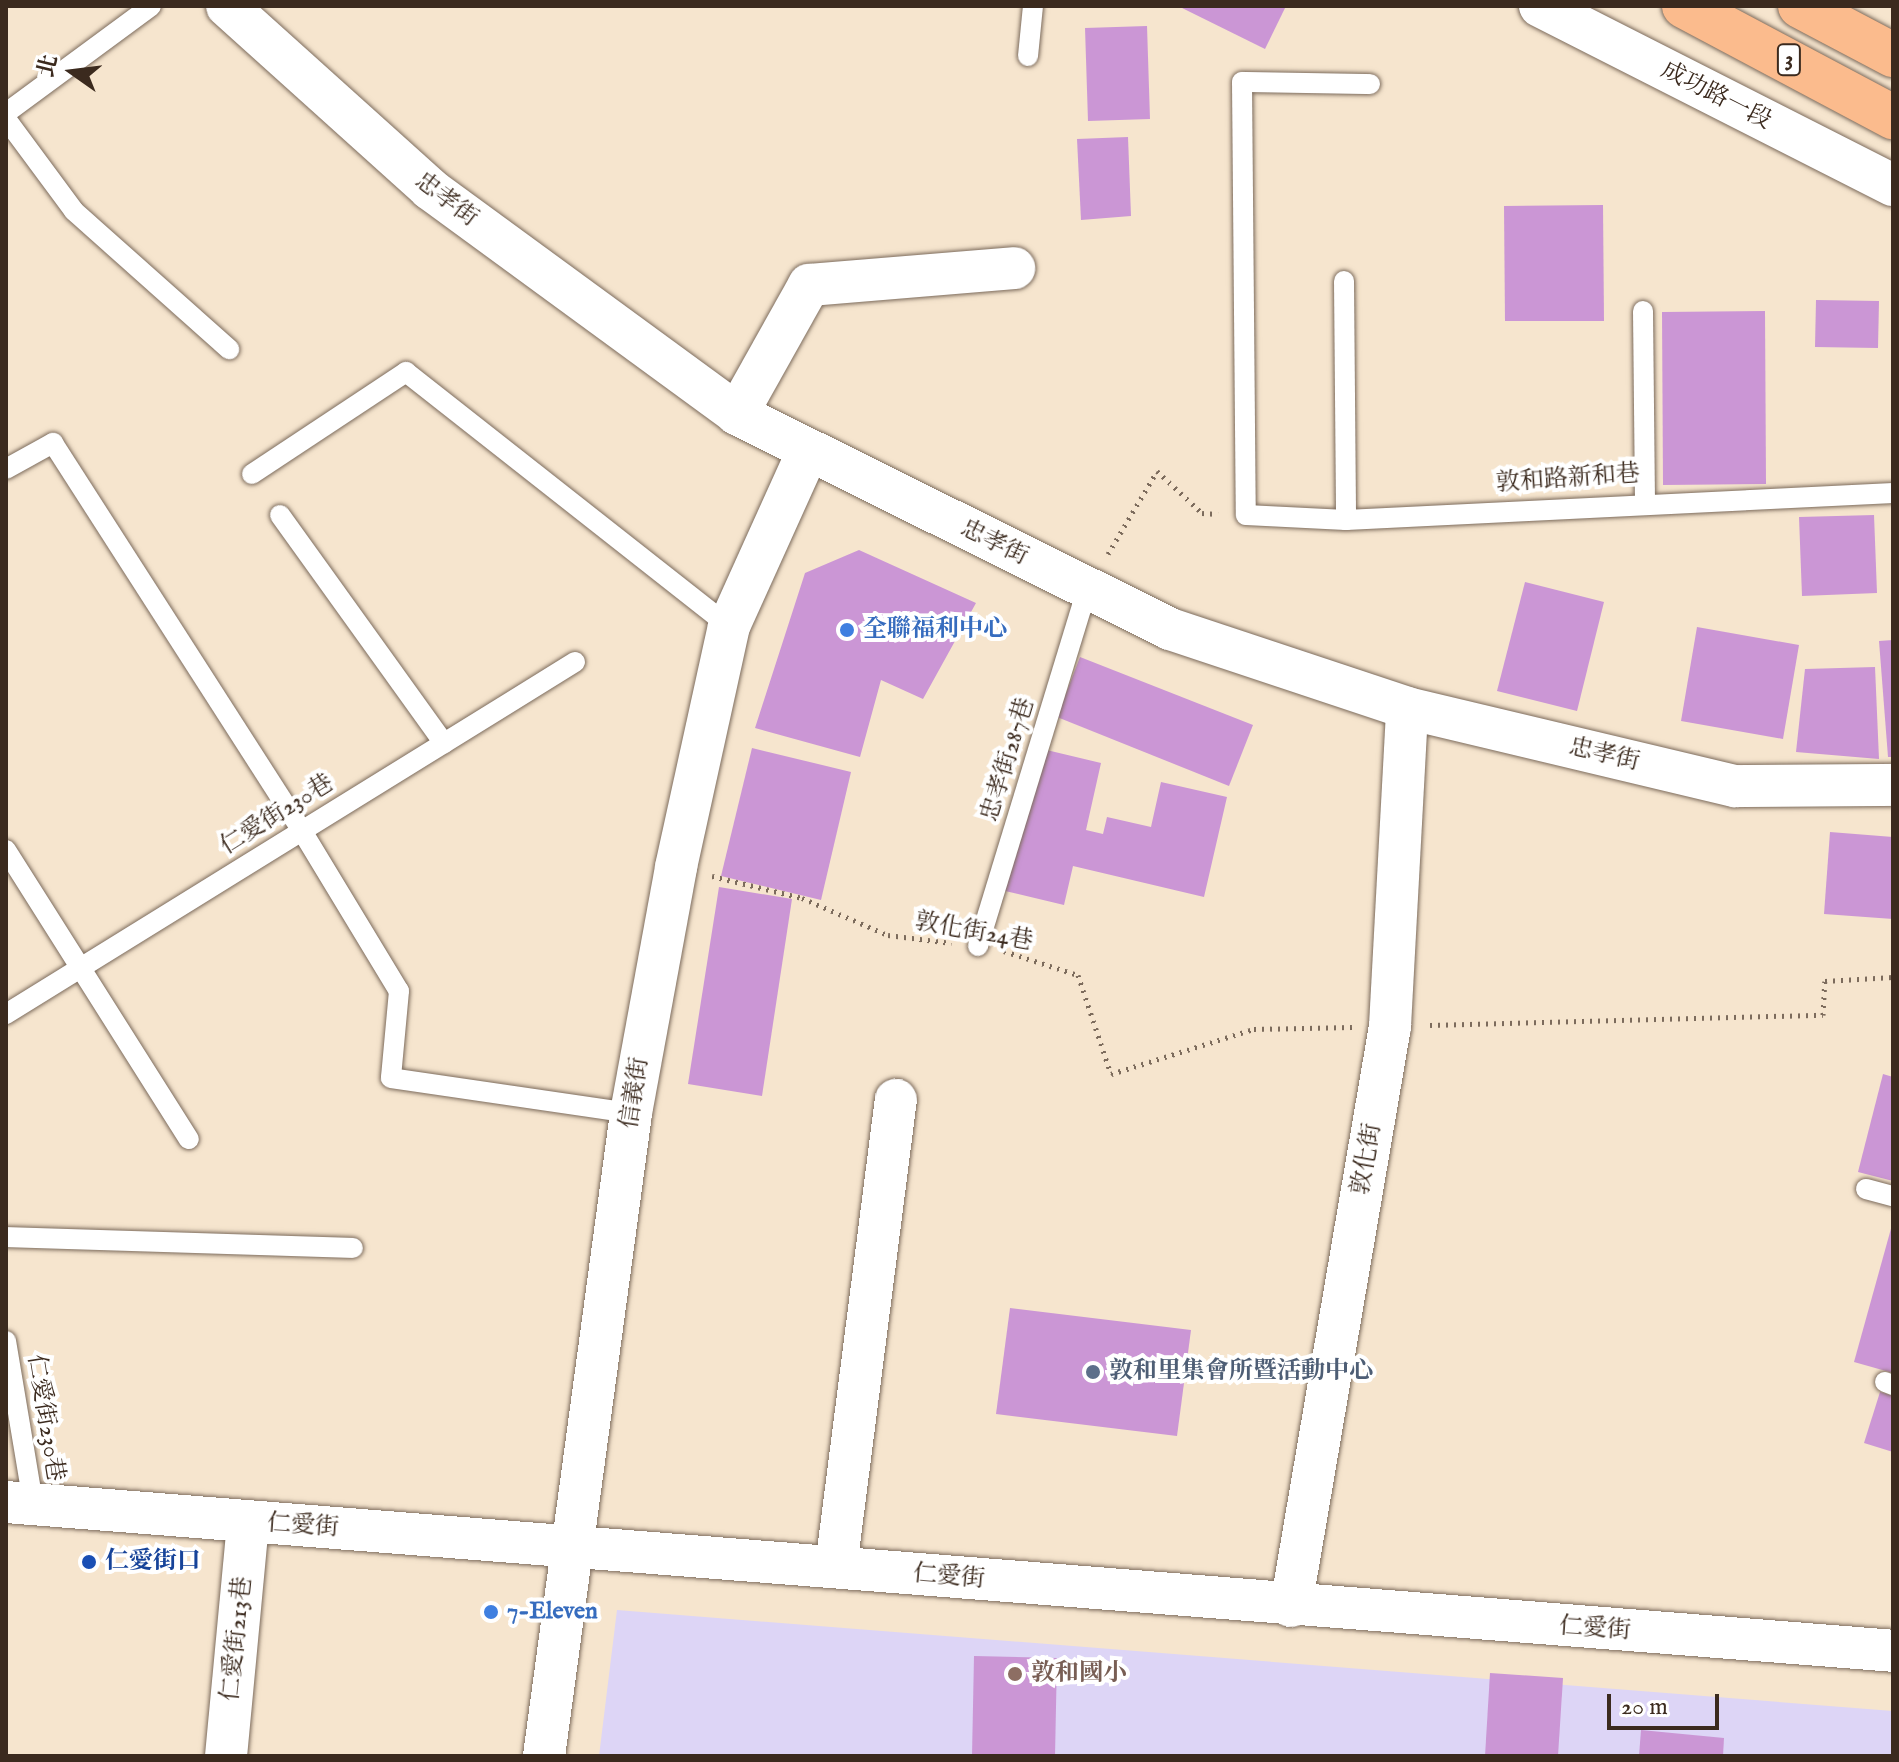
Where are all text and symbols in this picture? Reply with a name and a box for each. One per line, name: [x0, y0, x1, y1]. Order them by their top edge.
north arrow: [32, 32, 112, 112]
road number: 3: [1775, 42, 1803, 78]
text: 北: [32, 52, 65, 80]
street label: 成功路一段: [1656, 56, 1776, 136]
street label: 忠孝街: [409, 167, 483, 233]
street label: 敦和路新和巷: [1495, 460, 1641, 498]
street label: 忠孝街: [955, 514, 1033, 572]
place label: 全聯福利中心: [863, 616, 1007, 644]
marker: 全聯福利中心: [838, 621, 856, 639]
street label: 忠孝街287巷: [976, 695, 1040, 825]
street label: 忠孝街: [1566, 733, 1642, 777]
street label: 仁愛街230巷: [215, 769, 339, 861]
street label: 敦化街24巷: [913, 907, 1035, 957]
street label: 信義街: [615, 1055, 655, 1131]
street label: 敦化街: [1347, 1121, 1387, 1197]
street label: 仁愛街230巷: [21, 1353, 69, 1483]
place label: 敦和里集會所暨活動中心: [1109, 1358, 1373, 1386]
marker: 敦和里集會所暨活動中心: [1084, 1363, 1102, 1381]
street label: 仁愛街: [266, 1509, 340, 1543]
place label: 仁愛街口: [105, 1548, 201, 1576]
marker: 仁愛街口: [80, 1553, 98, 1571]
street label: 仁愛街: [912, 1560, 986, 1594]
street label: 仁愛街213巷: [216, 1575, 258, 1703]
place label: 7-Eleven: [507, 1598, 598, 1626]
marker: 7-Eleven: [482, 1603, 500, 1621]
street label: 仁愛街: [1558, 1612, 1632, 1646]
place label: 敦和國小: [1031, 1660, 1127, 1688]
marker: 敦和國小: [1006, 1665, 1024, 1683]
scale bar: [1611, 1678, 1723, 1728]
text: 20 m: [1621, 1692, 1668, 1723]

